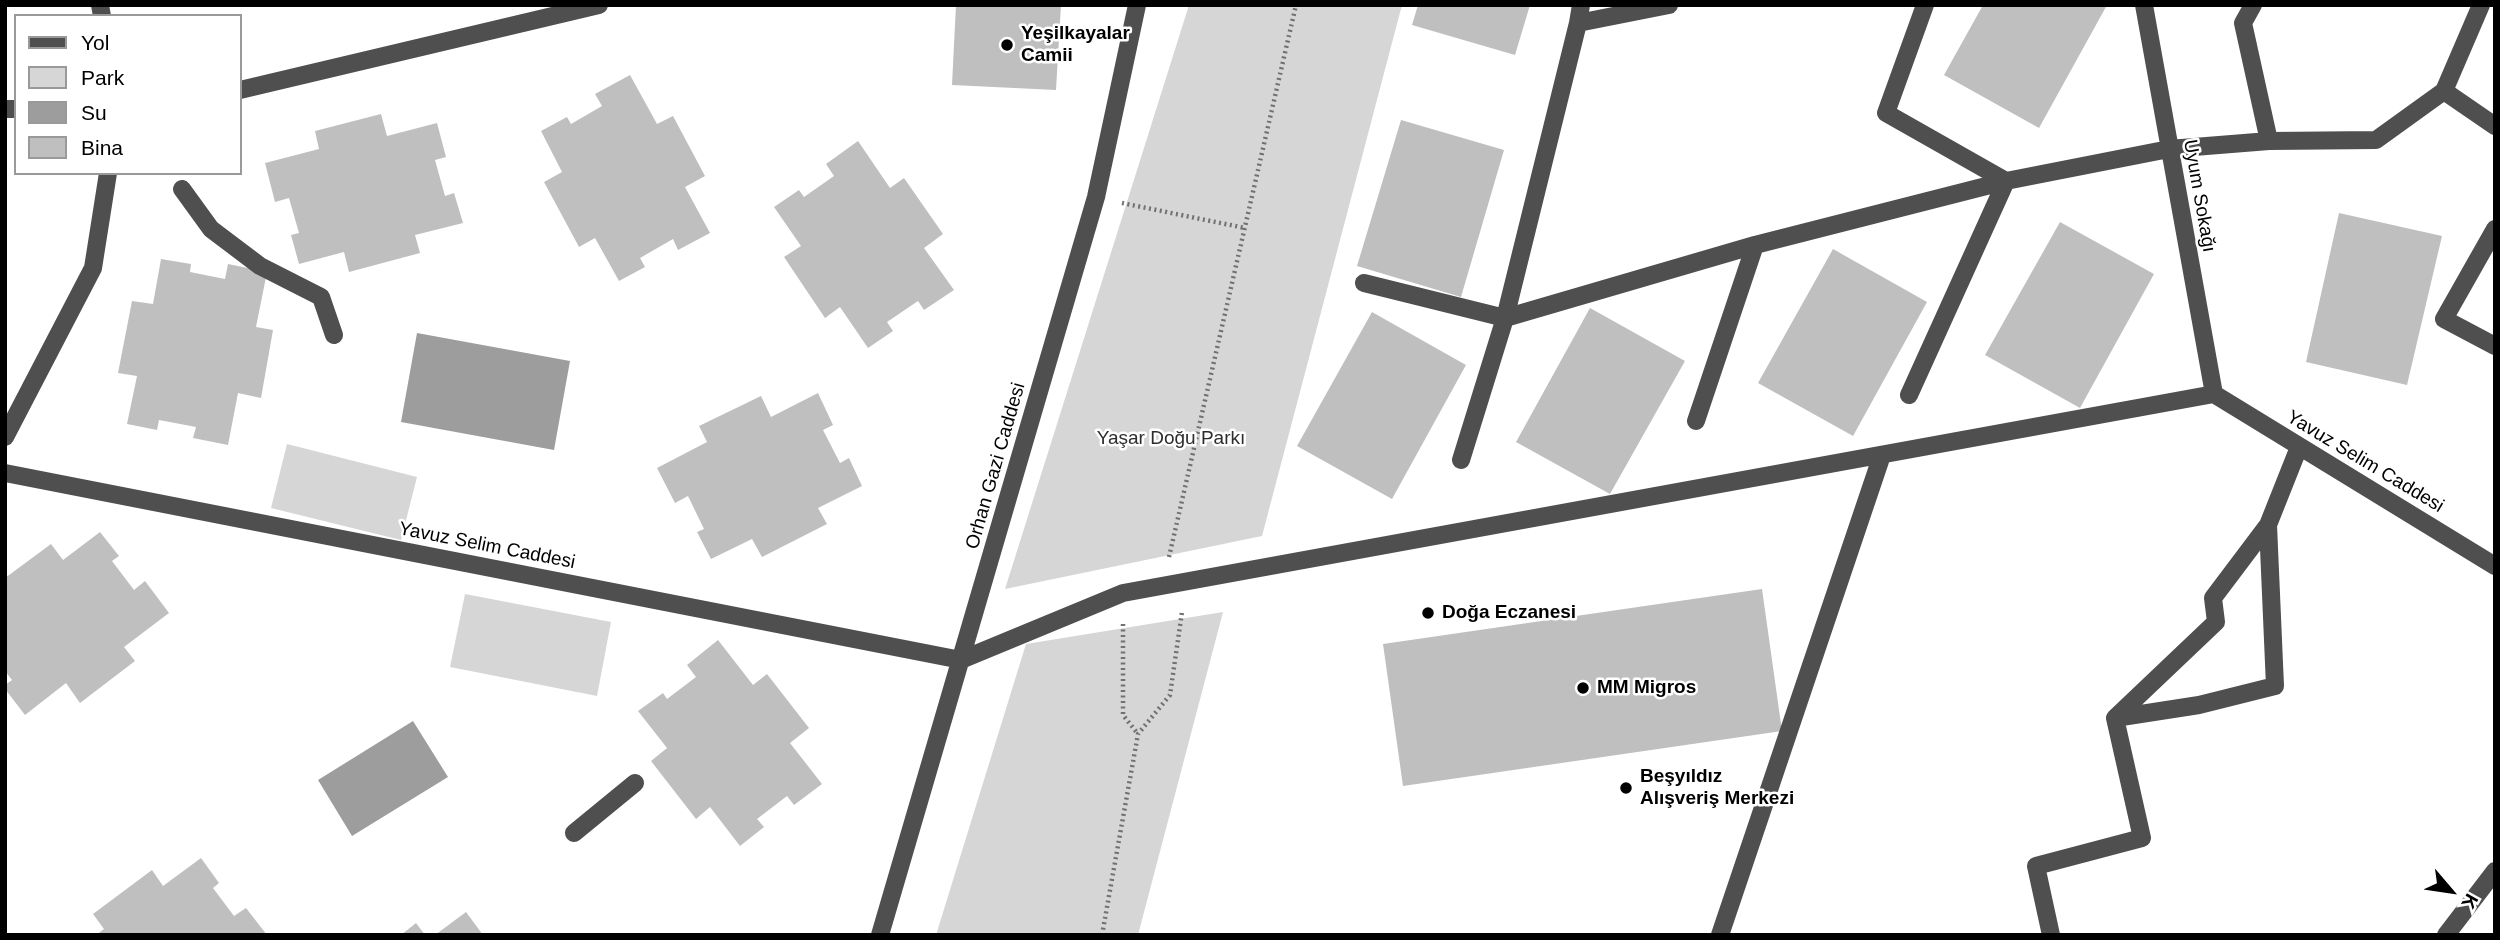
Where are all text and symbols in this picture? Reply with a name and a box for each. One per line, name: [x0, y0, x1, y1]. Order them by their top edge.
legend: [14, 14, 242, 175]
place label: Yeşilkayalar Camii: [1021, 23, 1130, 67]
text: Yol: [81, 31, 109, 54]
marker: Yeşilkayalar Camii: [999, 37, 1015, 53]
text: Park: [81, 66, 124, 89]
text: Su: [81, 101, 107, 124]
text: Bina: [81, 136, 123, 159]
street label: Uyum Sokağı: [2178, 138, 2220, 254]
street label: Orhan Gazi Caddesi: [961, 380, 1031, 552]
street label: Yavuz Selim Caddesi: [2282, 406, 2448, 518]
park label: Yaşar Doğu Parkı: [1097, 428, 1245, 450]
street label: Yavuz Selim Caddesi: [397, 518, 577, 574]
place label: Doğa Eczanesi: [1442, 602, 1576, 624]
marker: Doğa Eczanesi: [1420, 605, 1436, 621]
place label: MM Migros: [1597, 677, 1696, 699]
marker: MM Migros: [1575, 680, 1591, 696]
place label: Beşyıldız Alışveriş Merkezi: [1640, 766, 1794, 810]
marker: Beşyıldız Alışveriş Merkezi: [1618, 780, 1634, 796]
north arrow: [2416, 856, 2486, 926]
text: K: [2457, 890, 2482, 913]

